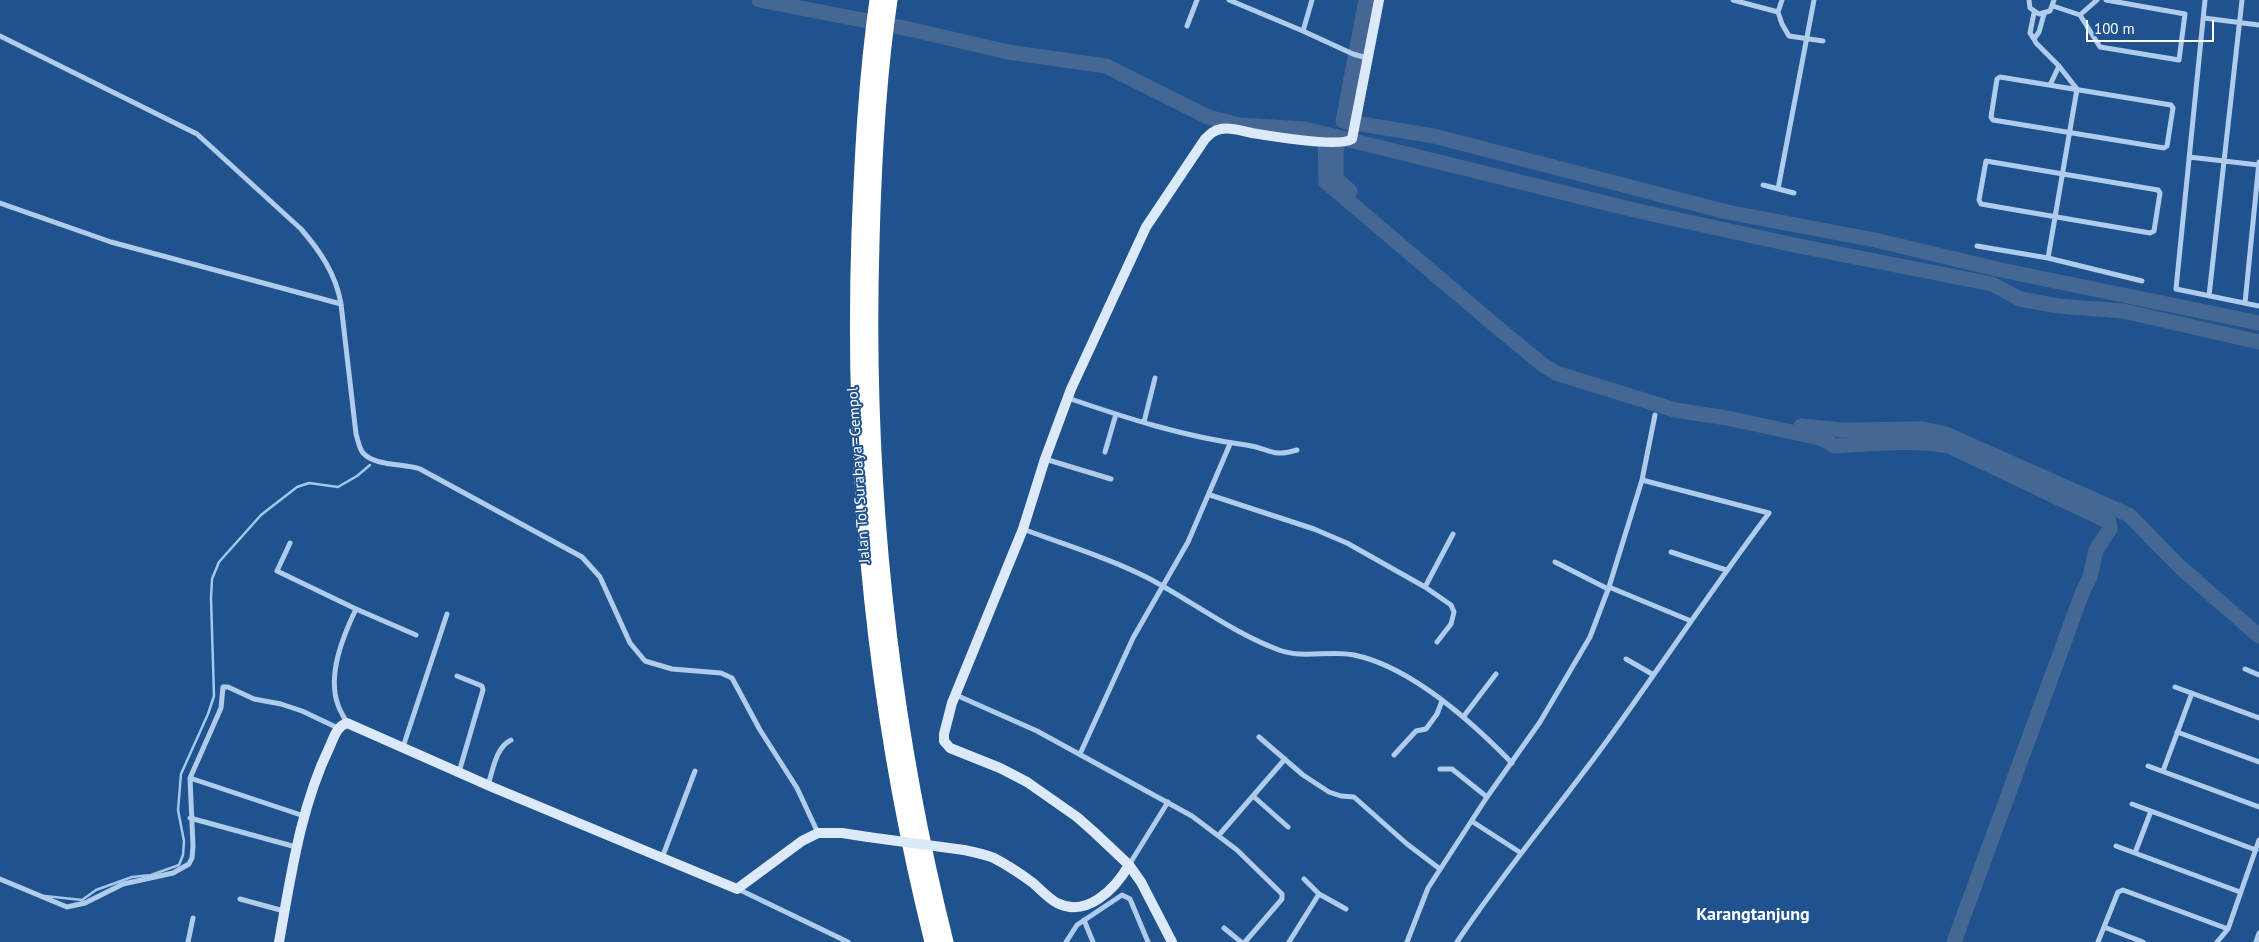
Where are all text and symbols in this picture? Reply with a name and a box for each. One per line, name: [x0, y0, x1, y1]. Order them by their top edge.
scale bar: [2089, 10, 2216, 42]
text: 100 m: [2094, 19, 2135, 38]
street label: Jalan Tol Surabaya–Gempol: [844, 386, 874, 564]
district label: Karangtanjung: [1696, 904, 1810, 926]

